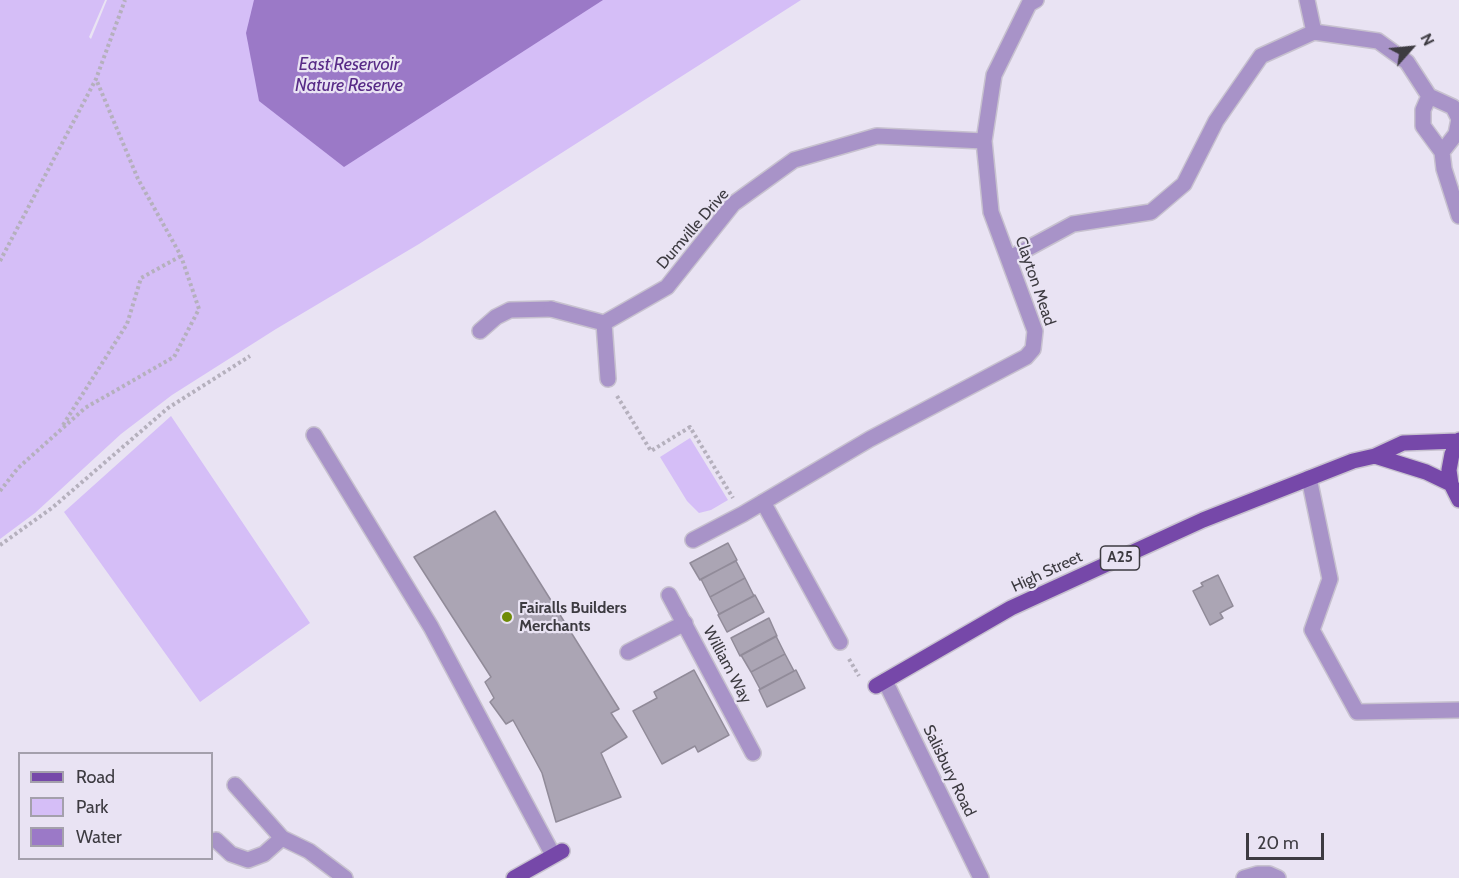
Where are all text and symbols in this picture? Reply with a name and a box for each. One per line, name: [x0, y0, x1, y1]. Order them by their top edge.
north arrow: [1381, 18, 1441, 78]
text: N: [1416, 30, 1439, 49]
water label: East Reservoir Nature Reserve: [295, 54, 403, 97]
street label: Dumville Drive: [653, 185, 733, 273]
street label: Clayton Mead: [1011, 234, 1059, 328]
road number: A25: [1100, 546, 1140, 570]
street label: High Street: [1009, 547, 1085, 597]
place label: Fairalls Builders Merchants: [519, 598, 627, 636]
marker: Fairalls Builders Merchants: [500, 610, 514, 624]
street label: William Way: [699, 623, 755, 707]
street label: Salisbury Road: [919, 722, 979, 820]
legend: [18, 752, 213, 860]
text: Road: [76, 766, 115, 788]
text: Park: [76, 796, 108, 818]
scale bar: [1249, 821, 1327, 859]
text: Water: [76, 826, 122, 848]
text: 20 m: [1257, 832, 1299, 854]

